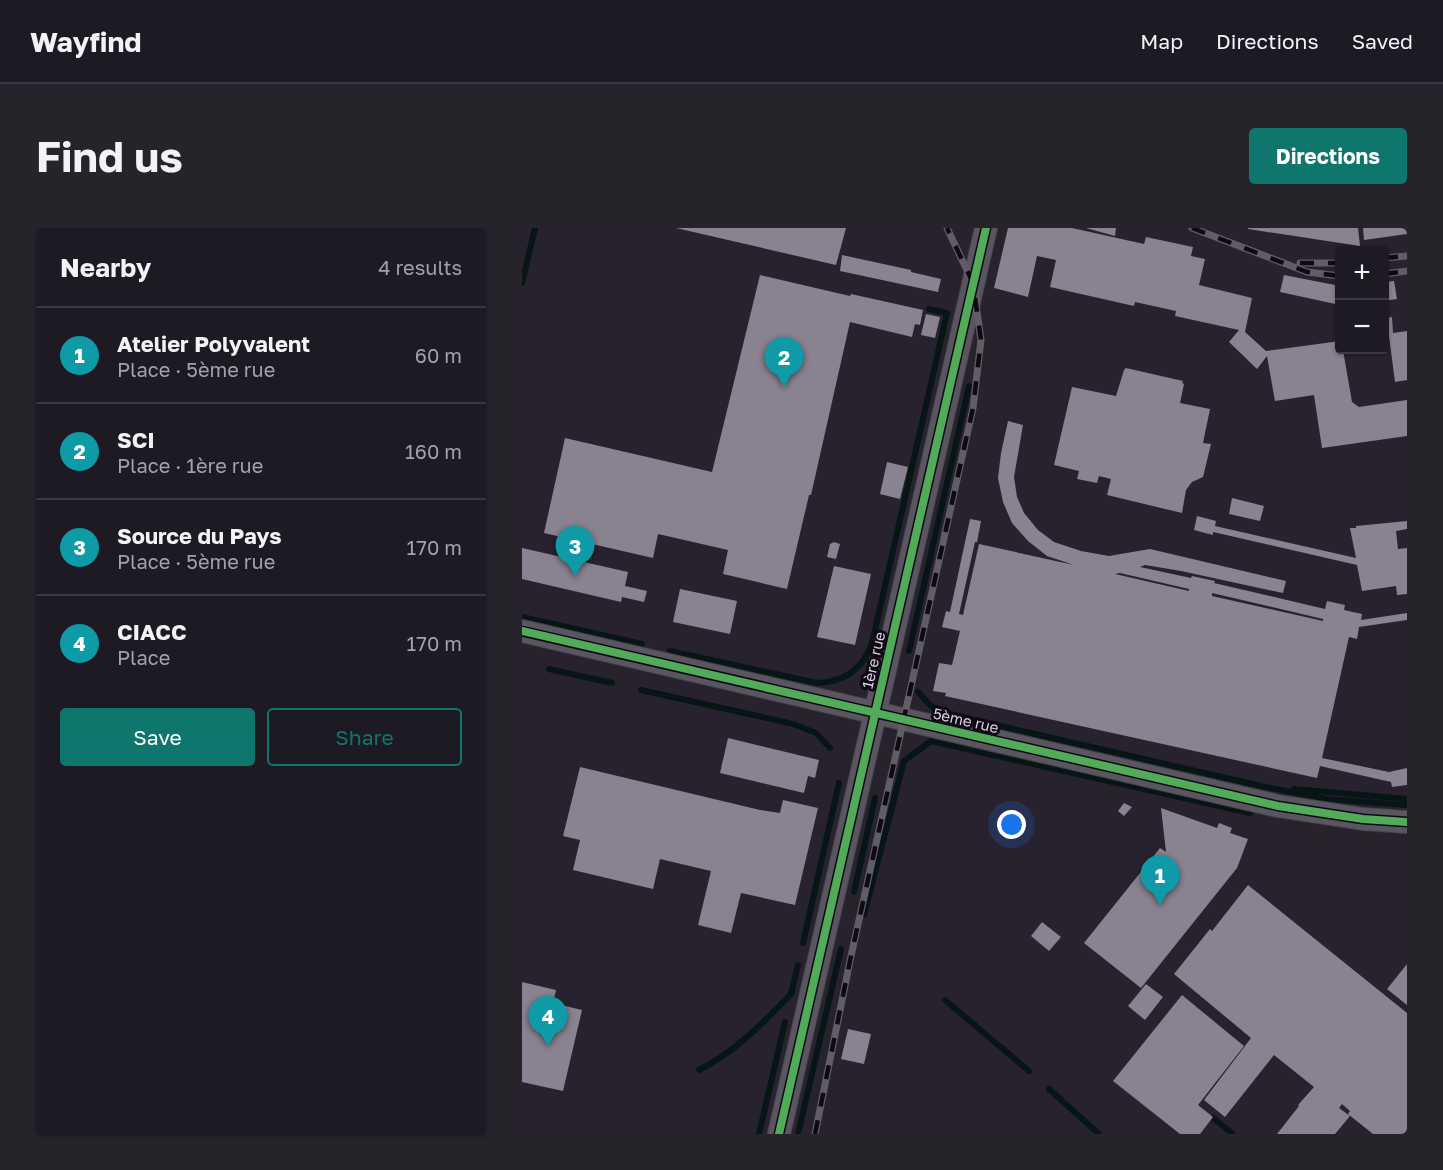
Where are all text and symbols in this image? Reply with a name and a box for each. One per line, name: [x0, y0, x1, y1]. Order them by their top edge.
text: Wayfind: [30, 25, 142, 58]
text: Map: [1140, 28, 1183, 54]
text: Directions: [1216, 28, 1319, 54]
text: Saved: [1352, 28, 1413, 54]
button: Directions: [1249, 128, 1407, 184]
text: Find us: [36, 131, 183, 181]
map controls: [1335, 246, 1389, 354]
button: +: [1335, 246, 1389, 300]
text: Nearby: [60, 252, 151, 283]
text: 4 results: [378, 255, 462, 279]
button: −: [1335, 300, 1389, 354]
text: Atelier Polyvalent: [117, 330, 310, 357]
pin: 2: [764, 338, 804, 387]
text: 1: [74, 343, 85, 367]
text: 60 m: [415, 343, 462, 367]
text: Place · 5ème rue: [117, 357, 275, 381]
text: SCI: [117, 426, 155, 453]
text: 2: [73, 439, 86, 463]
text: 160 m: [405, 439, 462, 463]
text: Place · 1ère rue: [117, 453, 263, 477]
text: Source du Pays: [117, 522, 282, 549]
pin: 3: [556, 526, 594, 576]
text: 3: [73, 535, 86, 559]
text: 170 m: [407, 535, 462, 559]
text: Place · 5ème rue: [117, 549, 275, 573]
text: CIACC: [117, 618, 187, 645]
street label: 1ère rue: [858, 630, 888, 690]
text: 4: [73, 631, 86, 655]
text: 170 m: [407, 631, 462, 655]
text: Place: [117, 645, 170, 669]
street label: 5ème rue: [931, 704, 1001, 736]
button: Save: [60, 708, 255, 766]
button: Share: [267, 708, 462, 766]
your location: [997, 810, 1026, 839]
pin: 1: [1140, 856, 1180, 905]
pin: 4: [528, 996, 568, 1046]

